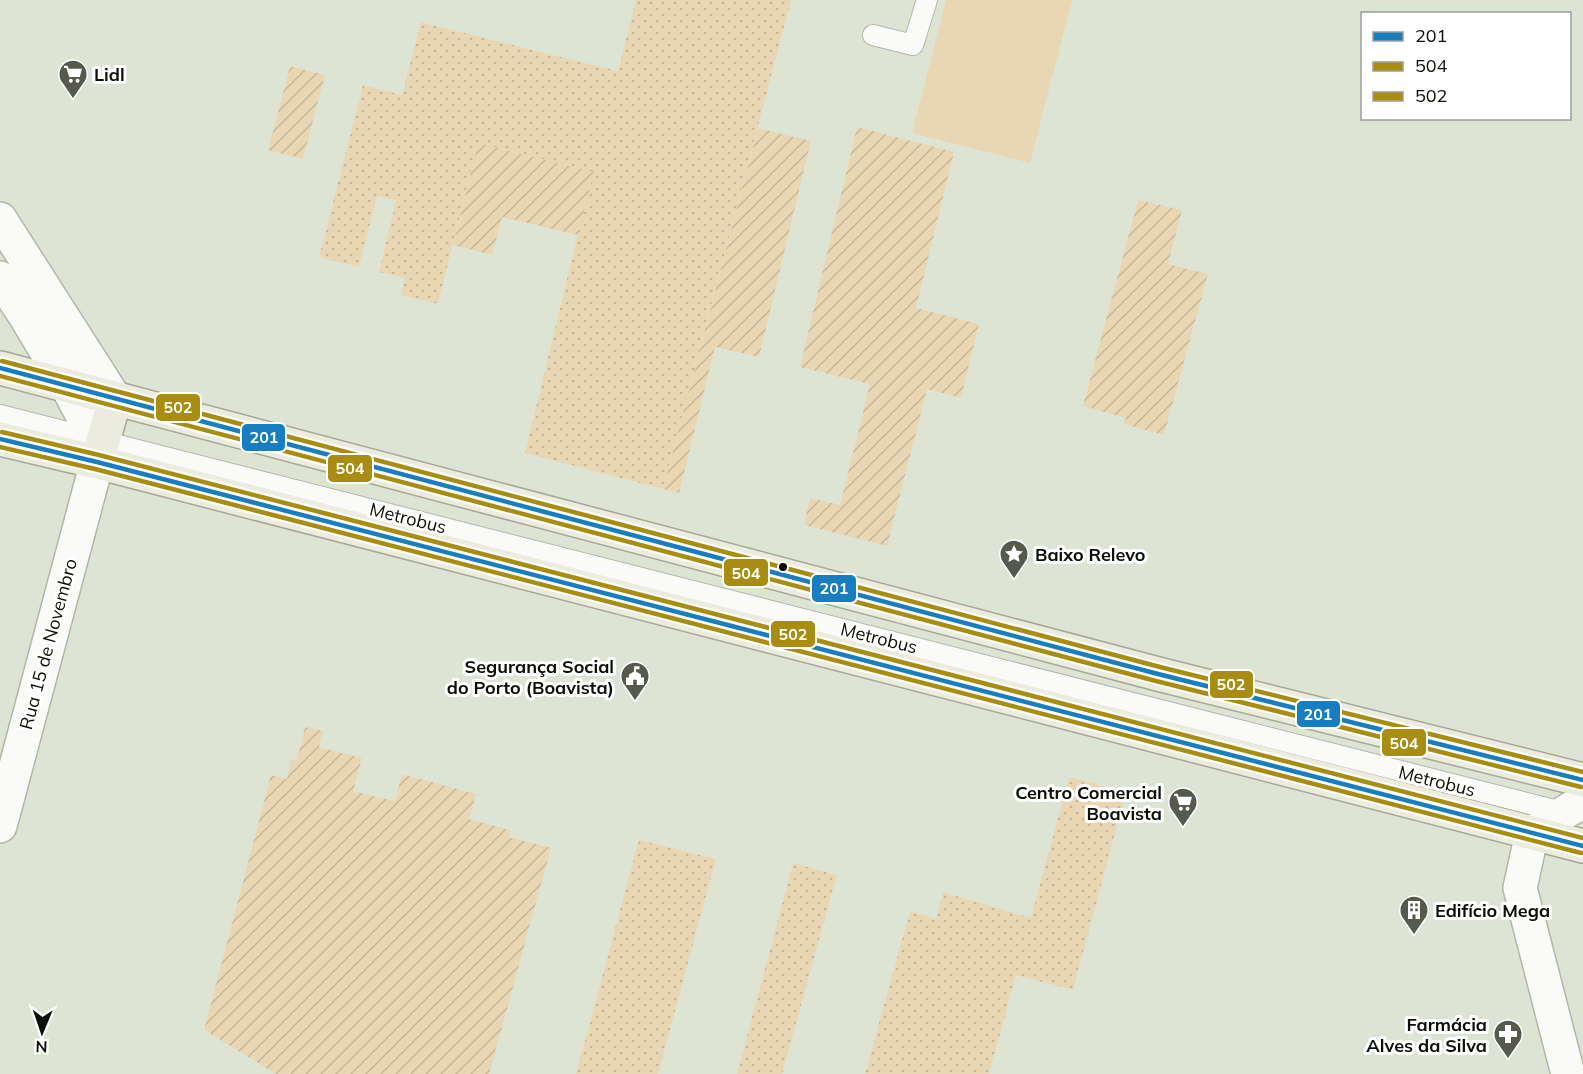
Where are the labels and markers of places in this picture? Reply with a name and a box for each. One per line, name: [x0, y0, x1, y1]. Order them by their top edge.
supermarket icon: Lidl: [57, 58, 89, 100]
place label: Lidl: [94, 63, 125, 86]
place icon: Baixo Relevo: [998, 538, 1030, 580]
place label: Baixo Relevo: [1035, 543, 1145, 566]
unlabelled marker: [777, 561, 789, 573]
place label: Segurança Social do Porto (Boavista): [447, 655, 614, 699]
public building icon: Segurança Social do Porto (Boavista): [619, 660, 651, 702]
place label: Centro Comercial Boavista: [1015, 781, 1162, 825]
supermarket icon: Centro Comercial Boavista: [1167, 786, 1199, 828]
building icon: Edifício Mega: [1398, 894, 1430, 936]
place label: Edifício Mega: [1435, 899, 1550, 922]
place label: Farmácia Alves da Silva: [1366, 1013, 1487, 1057]
pharmacy icon: Farmácia Alves da Silva: [1492, 1018, 1524, 1060]

